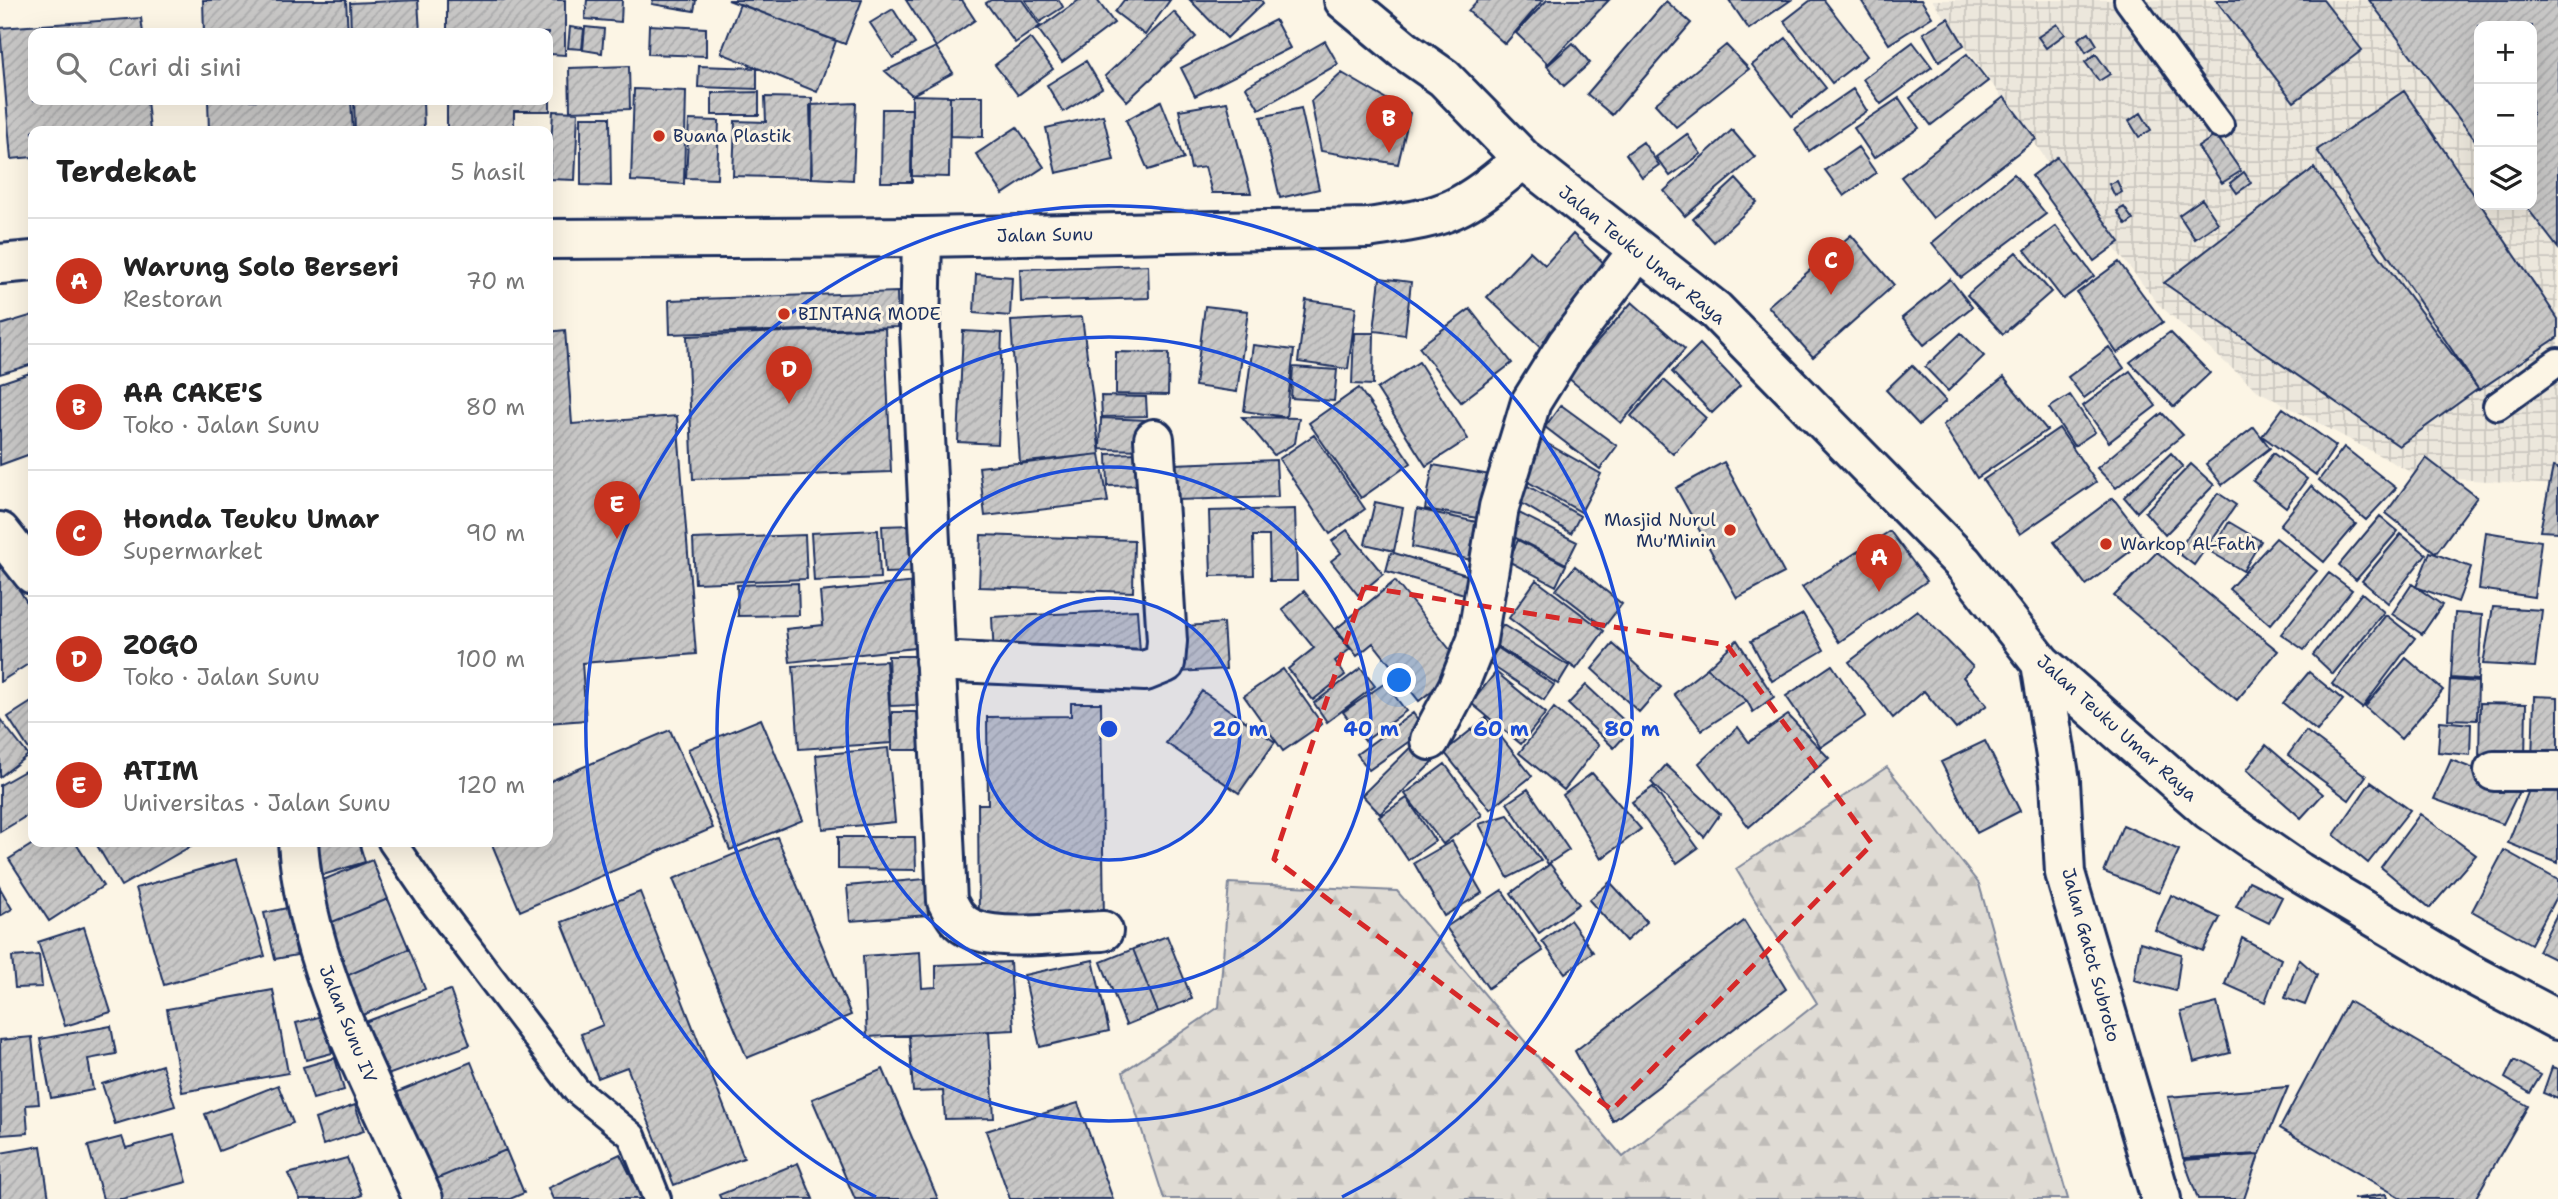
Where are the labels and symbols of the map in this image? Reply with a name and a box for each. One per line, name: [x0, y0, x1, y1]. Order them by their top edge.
pin: B: [1366, 95, 1412, 153]
place label: Buana Plastik: [673, 124, 792, 148]
marker: Buana Plastik: [651, 128, 667, 144]
street label: Jalan Teuku Umar Raya: [1553, 180, 1731, 330]
street label: Jalan Sunu: [997, 222, 1093, 248]
pin: C: [1808, 237, 1854, 295]
place label: BINTANG MODE: [798, 302, 941, 326]
marker: BINTANG MODE: [776, 306, 792, 322]
pin: D: [766, 346, 812, 404]
pin: E: [594, 481, 640, 539]
place label: Masjid Nurul Mu'Minin: [1604, 508, 1717, 553]
marker: Masjid Nurul Mu'Minin: [1722, 522, 1738, 538]
place label: Warkop Al-Fath: [2120, 532, 2256, 556]
pin: A: [1856, 534, 1902, 592]
marker: Warkop Al-Fath: [2098, 536, 2114, 552]
street label: Jalan Teuku Umar Raya: [2032, 649, 2202, 807]
your location: [1382, 663, 1416, 697]
text: 20 m: [1212, 715, 1268, 743]
text: 40 m: [1343, 715, 1399, 743]
text: 60 m: [1473, 715, 1529, 743]
text: 80 m: [1604, 715, 1660, 743]
centre of rings: [1097, 717, 1121, 741]
street label: Jalan Gatot Subroto: [2056, 865, 2126, 1045]
street label: Jalan Sunu IV: [314, 962, 382, 1086]

